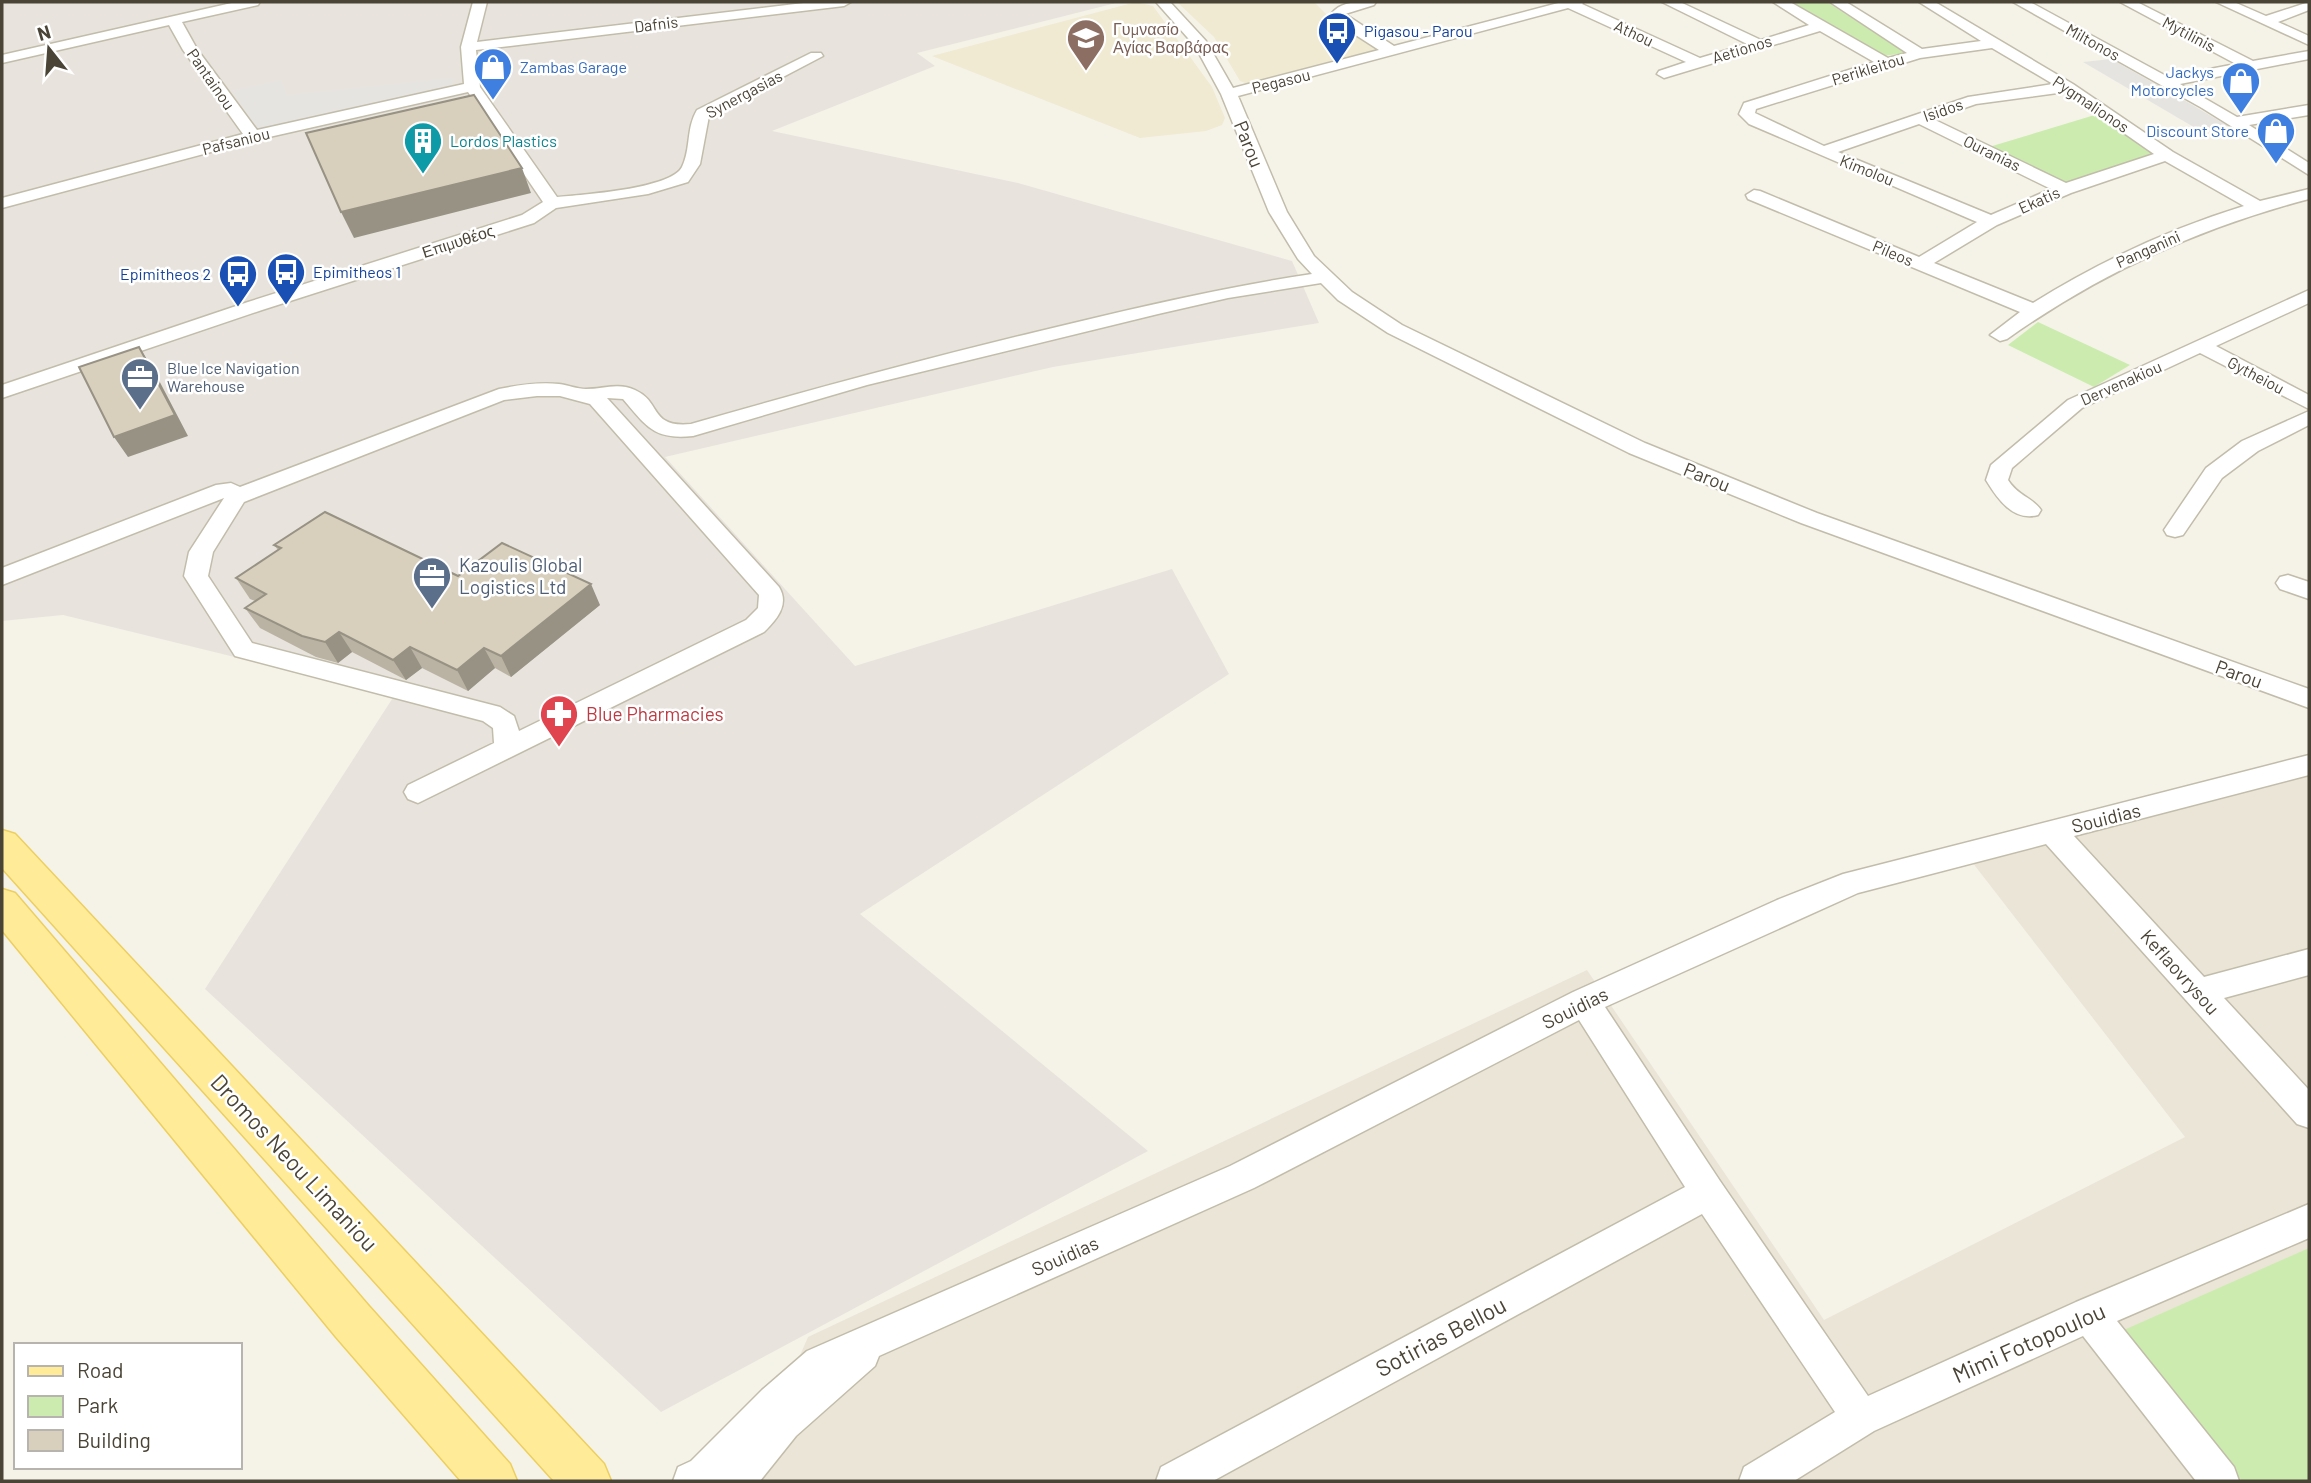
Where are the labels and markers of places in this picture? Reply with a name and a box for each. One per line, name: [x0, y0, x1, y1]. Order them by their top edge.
bus stop icon: Pigasou - Parou: [1316, 10, 1358, 65]
school or university icon: Γυμνασίο Αγίας Βαρβάρας: [1065, 17, 1107, 72]
place label: Γυμνασίο Αγίας Βαρβάρας: [1113, 19, 1229, 56]
place label: Pigasou - Parou: [1364, 21, 1473, 40]
shop icon: Zambas Garage: [472, 46, 514, 101]
place label: Zambas Garage: [520, 57, 627, 76]
shop icon: Jackys Motorcycles: [2220, 60, 2262, 115]
place label: Jackys Motorcycles: [2130, 62, 2214, 99]
shop icon: Discount Store: [2255, 110, 2297, 165]
building icon: Lordos Plastics: [402, 120, 444, 175]
place label: Discount Store: [2146, 121, 2249, 140]
place label: Lordos Plastics: [450, 131, 557, 150]
bus stop icon: Epimitheos 1: [265, 251, 307, 306]
bus stop icon: Epimitheos 2: [217, 253, 259, 308]
place label: Epimitheos 1: [313, 262, 401, 281]
place label: Epimitheos 2: [120, 264, 211, 283]
office icon: Blue Ice Navigation Warehouse: [119, 356, 161, 411]
place label: Blue Ice Navigation Warehouse: [167, 358, 300, 395]
place label: Kazoulis Global Logistics Ltd: [459, 553, 582, 598]
office icon: Kazoulis Global Logistics Ltd: [411, 555, 453, 610]
pharmacy icon: Blue Pharmacies: [538, 693, 580, 748]
place label: Blue Pharmacies: [586, 702, 724, 725]

